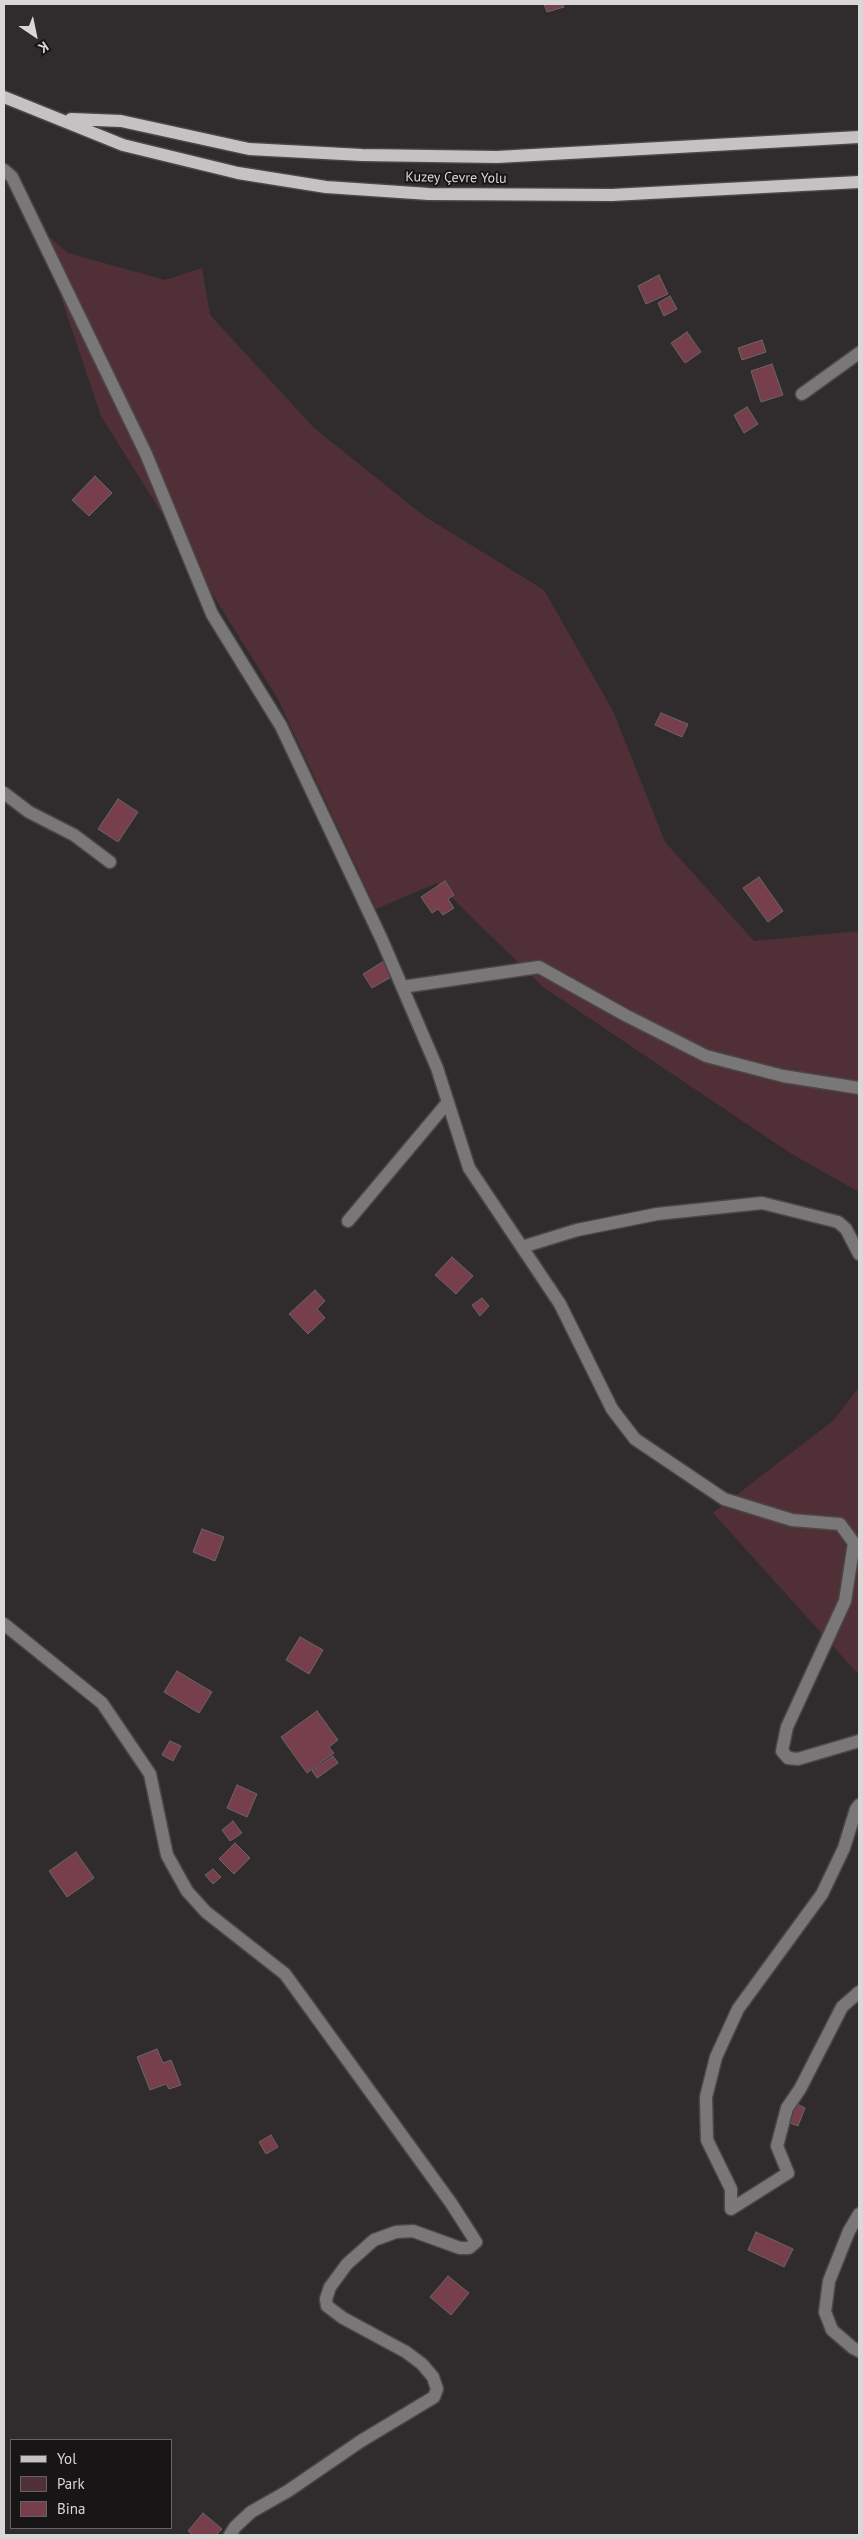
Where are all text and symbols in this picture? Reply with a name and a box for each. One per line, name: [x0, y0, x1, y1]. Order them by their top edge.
north arrow: [10, 10, 60, 60]
text: K: [35, 38, 52, 57]
street label: Kuzey Çevre Yolu: [405, 169, 507, 187]
legend: [10, 2439, 172, 2529]
text: Yol: [57, 2449, 77, 2468]
text: Park: [57, 2474, 85, 2493]
text: Bina: [57, 2499, 85, 2518]

